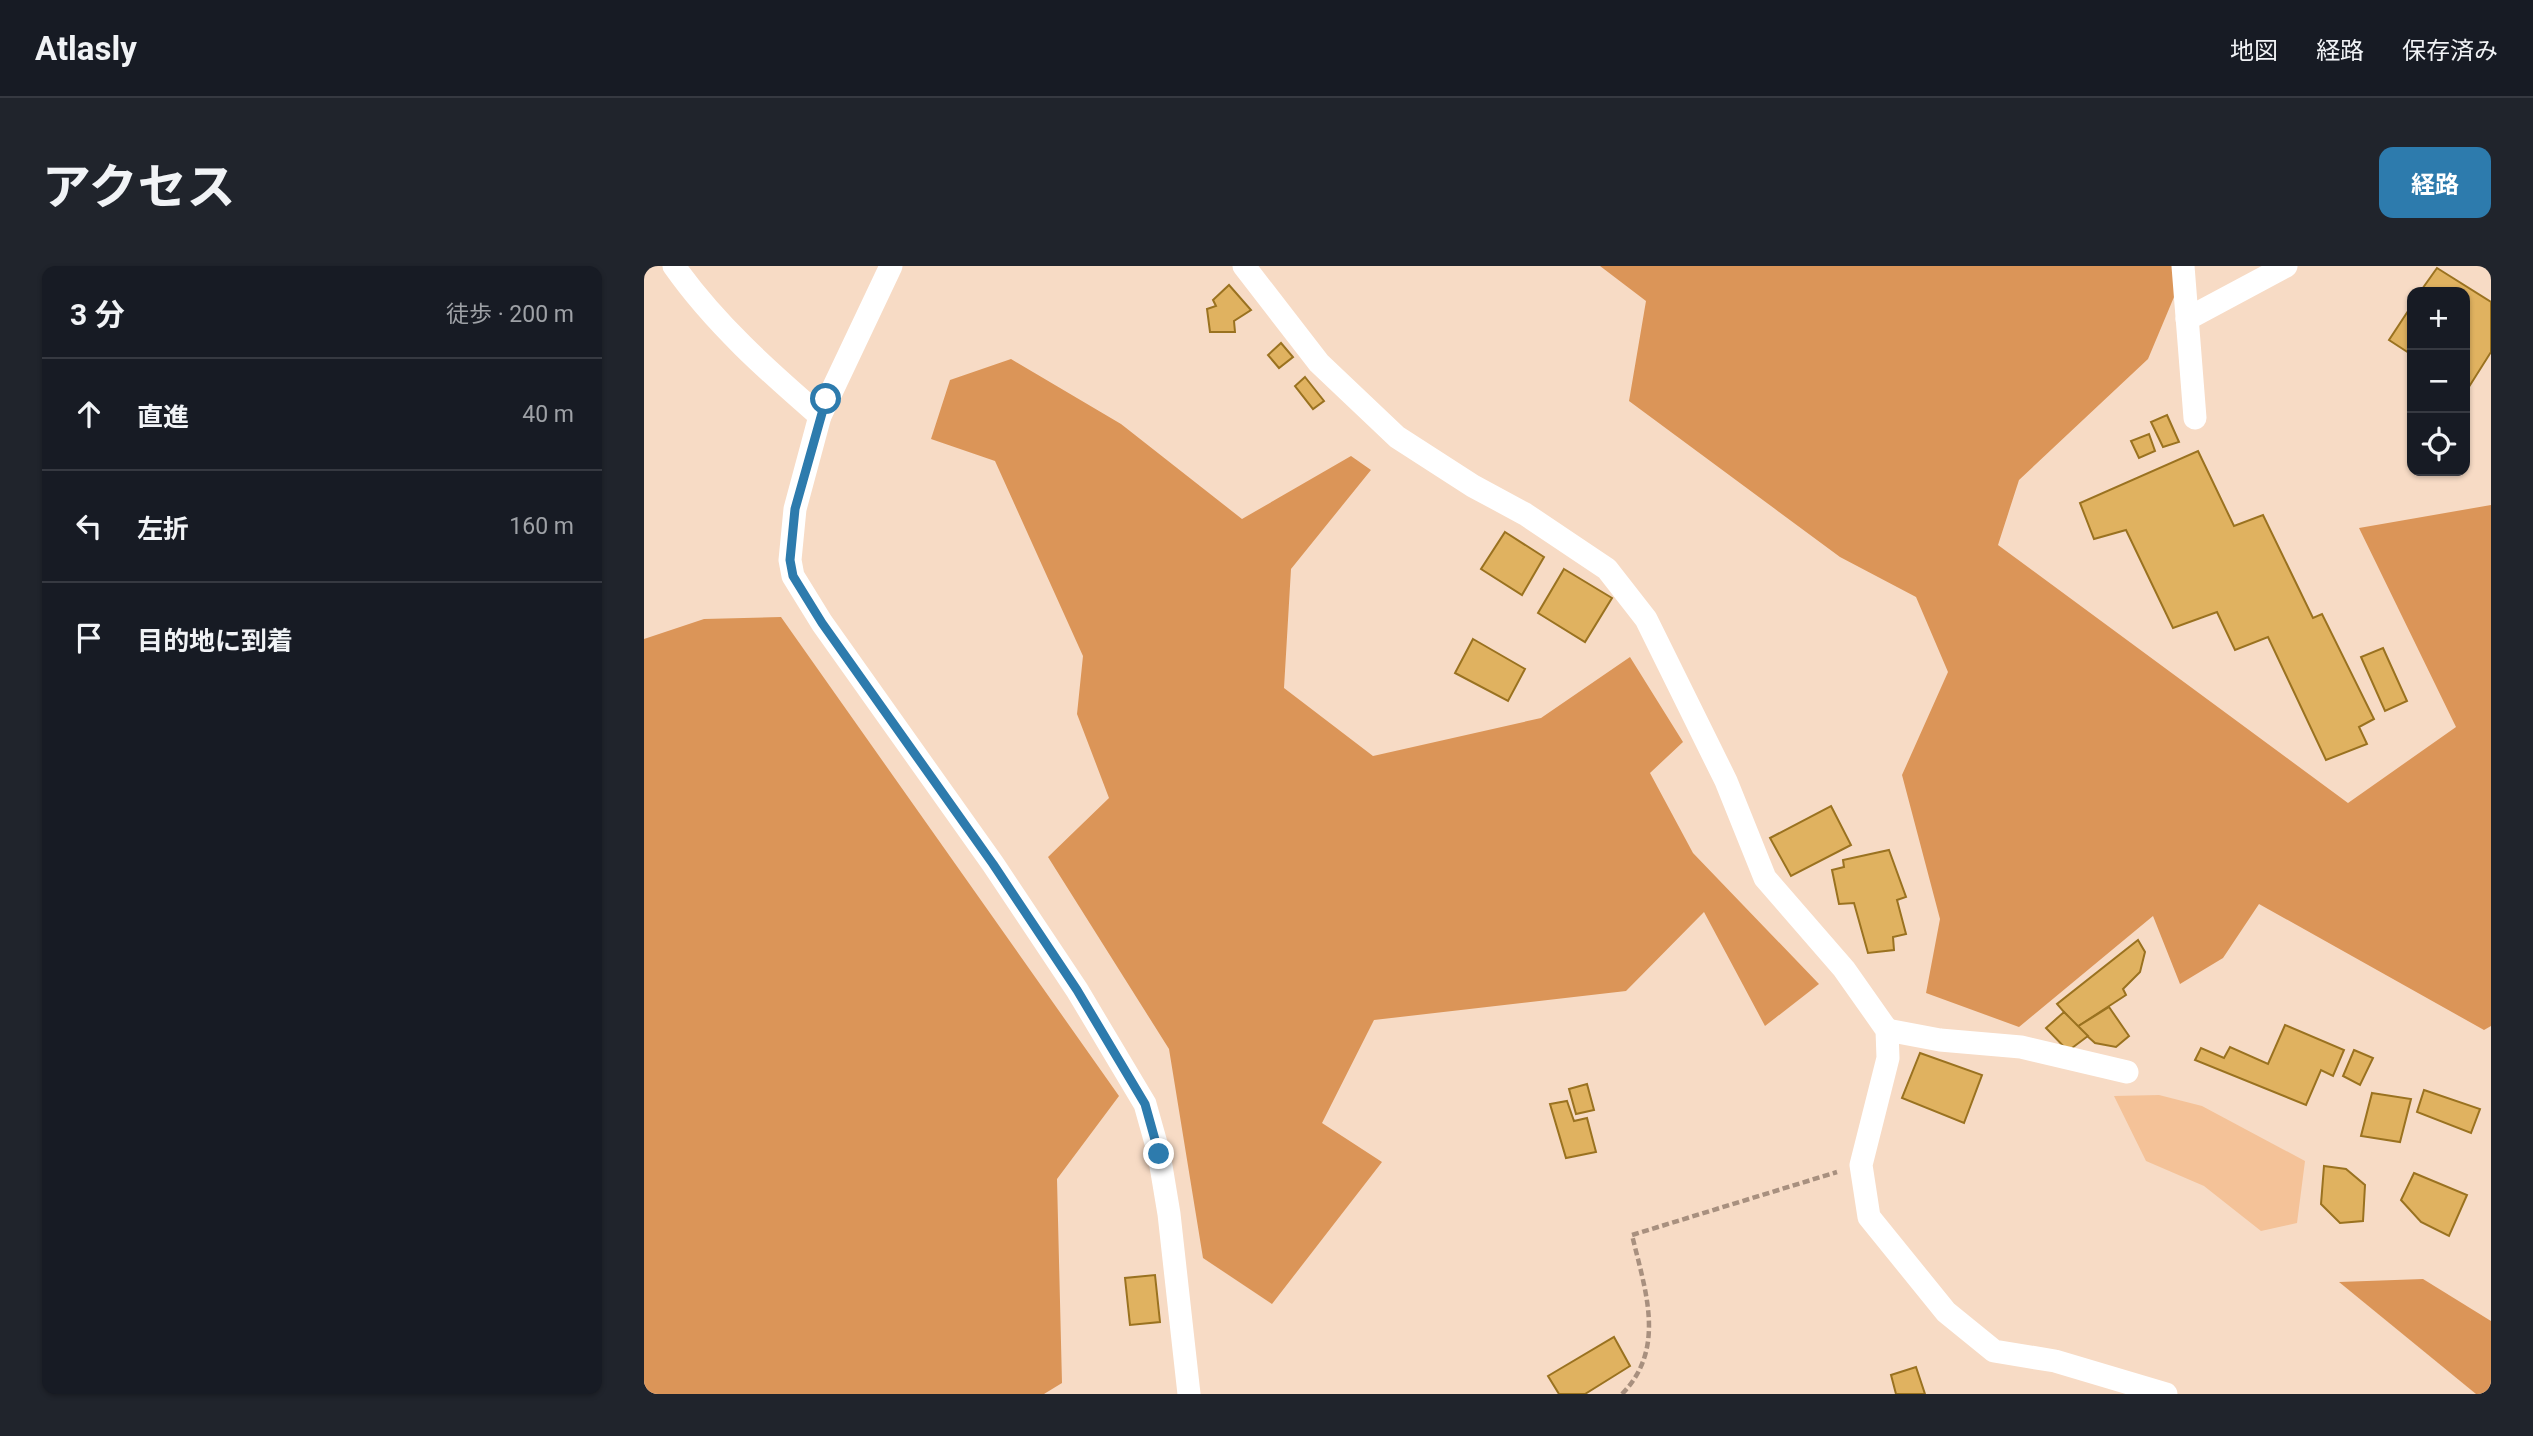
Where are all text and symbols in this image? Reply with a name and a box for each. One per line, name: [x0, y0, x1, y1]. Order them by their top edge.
text: Atlasly: [35, 29, 137, 68]
text: 地図: [2230, 37, 2278, 65]
text: 経路: [2316, 37, 2364, 65]
text: 保存済み: [2402, 37, 2498, 65]
button: 経路: [2379, 147, 2491, 218]
text: アクセス: [42, 159, 236, 216]
map controls: [2407, 287, 2470, 476]
button: +: [2407, 287, 2470, 350]
text: 3 分: [70, 297, 125, 332]
text: 徒歩 · 200 m: [446, 301, 574, 328]
button: −: [2407, 350, 2470, 413]
route start: [810, 383, 841, 414]
icon: ahead: [70, 395, 108, 433]
text: 40 m: [522, 401, 574, 428]
text: 直進: [137, 402, 189, 432]
button: locate: [2407, 413, 2470, 476]
icon: left: [70, 507, 108, 545]
text: 160 m: [509, 513, 574, 540]
text: 左折: [137, 514, 189, 544]
icon: arrive: [70, 619, 108, 657]
text: 目的地に到着: [137, 626, 293, 656]
route end: [1143, 1138, 1174, 1169]

